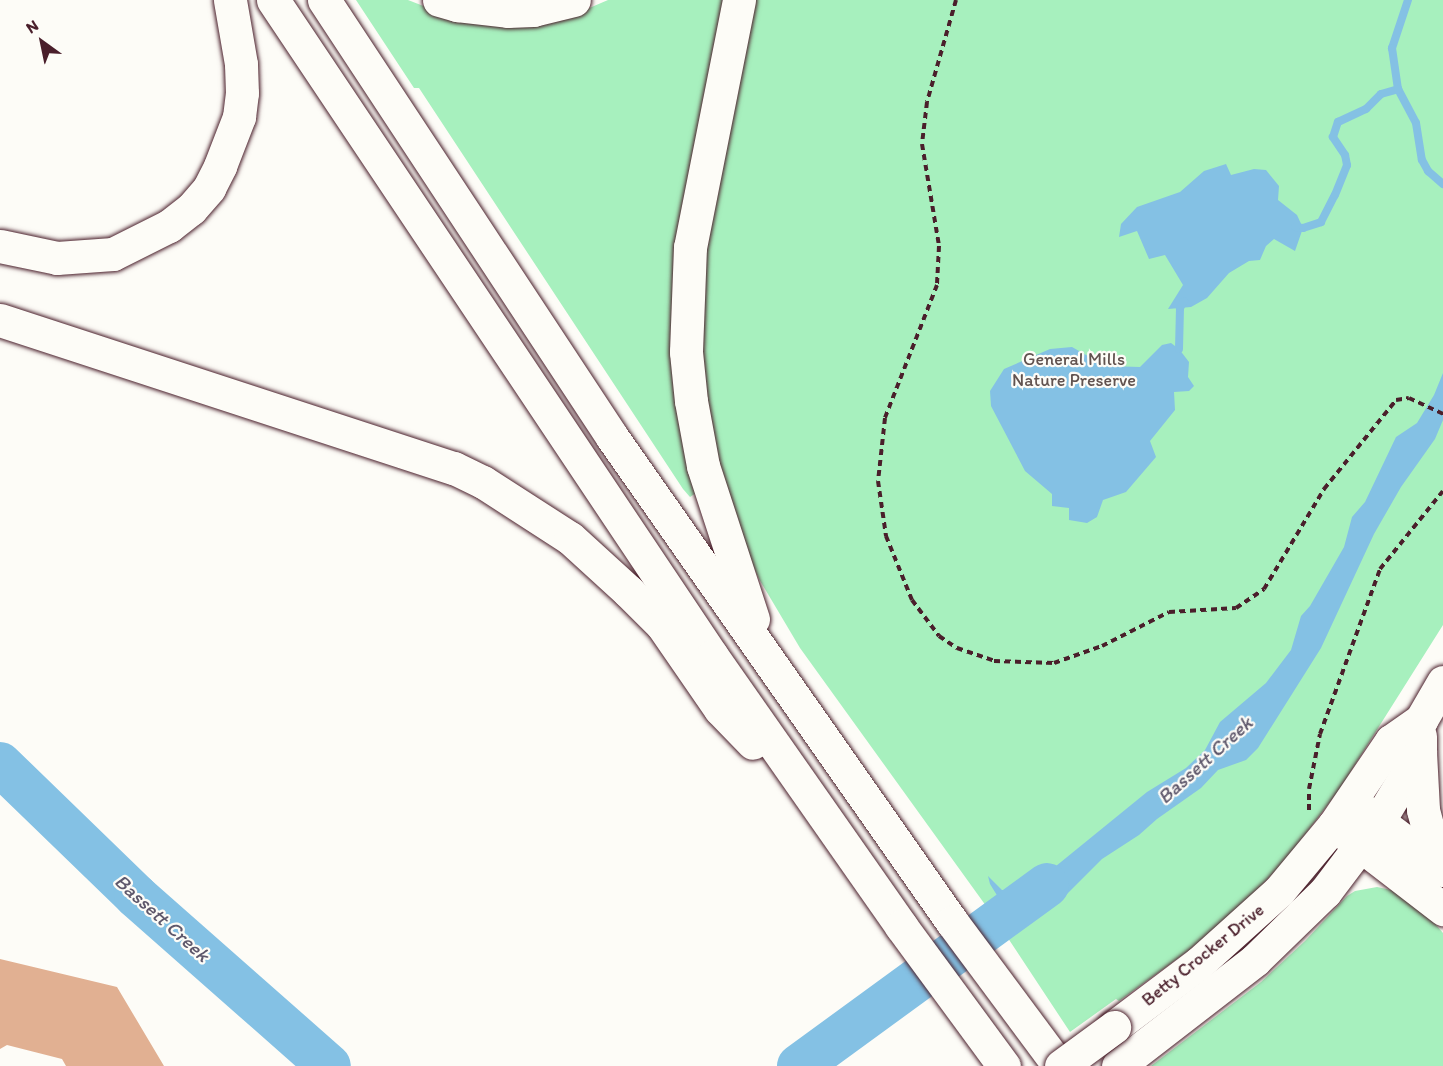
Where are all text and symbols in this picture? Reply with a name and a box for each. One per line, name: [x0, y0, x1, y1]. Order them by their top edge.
north arrow: [12, 12, 72, 72]
text: N: [22, 16, 42, 37]
park label: General Mills Nature Preserve: [1012, 349, 1136, 392]
water label: Bassett Creek: [1153, 711, 1257, 809]
water label: Bassett Creek: [110, 869, 214, 967]
street label: Betty Crocker Drive: [1137, 899, 1269, 1011]

